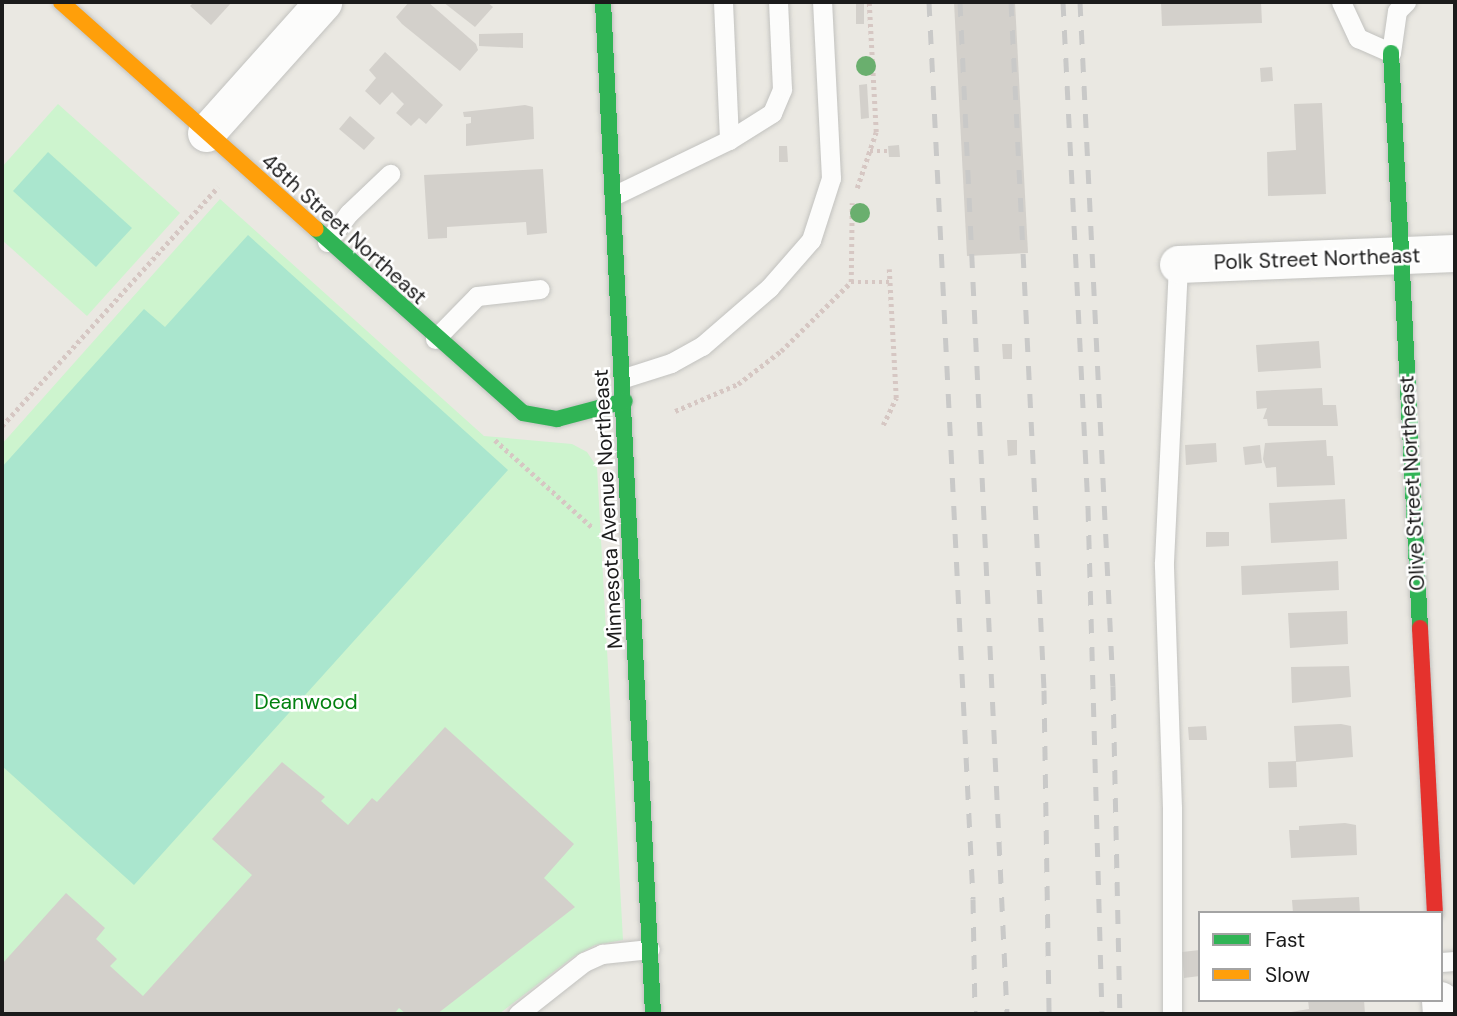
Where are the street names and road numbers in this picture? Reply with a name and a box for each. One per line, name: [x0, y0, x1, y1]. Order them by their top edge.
street label: 48th Street Northeast: [256, 148, 432, 310]
street label: Polk Street Northeast: [1213, 243, 1421, 275]
street label: Minnesota Avenue Northeast: [588, 368, 628, 650]
street label: Olive Street Northeast: [1394, 375, 1430, 591]

